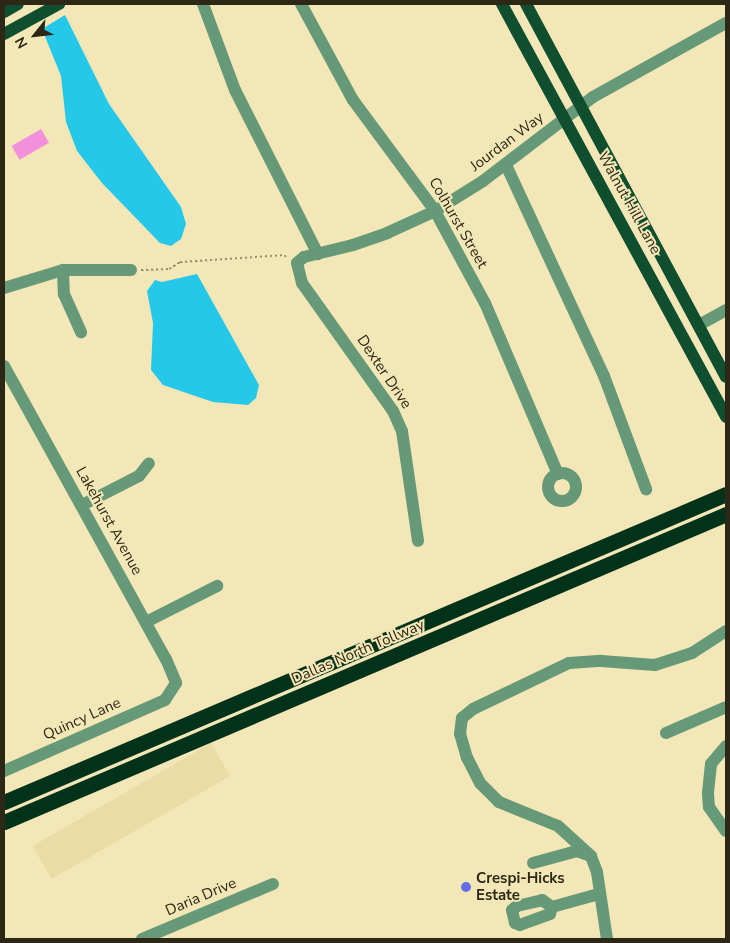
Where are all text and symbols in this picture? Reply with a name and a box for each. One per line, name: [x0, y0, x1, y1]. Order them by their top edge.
north arrow: [10, 10, 60, 60]
text: N: [11, 33, 32, 52]
street label: Jourdan Way: [467, 109, 547, 175]
street label: Walnut Hill Lane: [593, 149, 665, 257]
street label: Colhurst Street: [425, 174, 491, 272]
street label: Dexter Drive: [353, 332, 415, 412]
street label: Lakehurst Avenue: [72, 464, 146, 578]
street label: Dallas North Tollway: [289, 616, 427, 688]
street label: Quincy Lane: [40, 694, 124, 744]
place label: Crespi-Hicks Estate: [476, 869, 564, 904]
street label: Daria Drive: [163, 874, 239, 920]
marker: Crespi-Hicks Estate: [460, 881, 472, 893]

